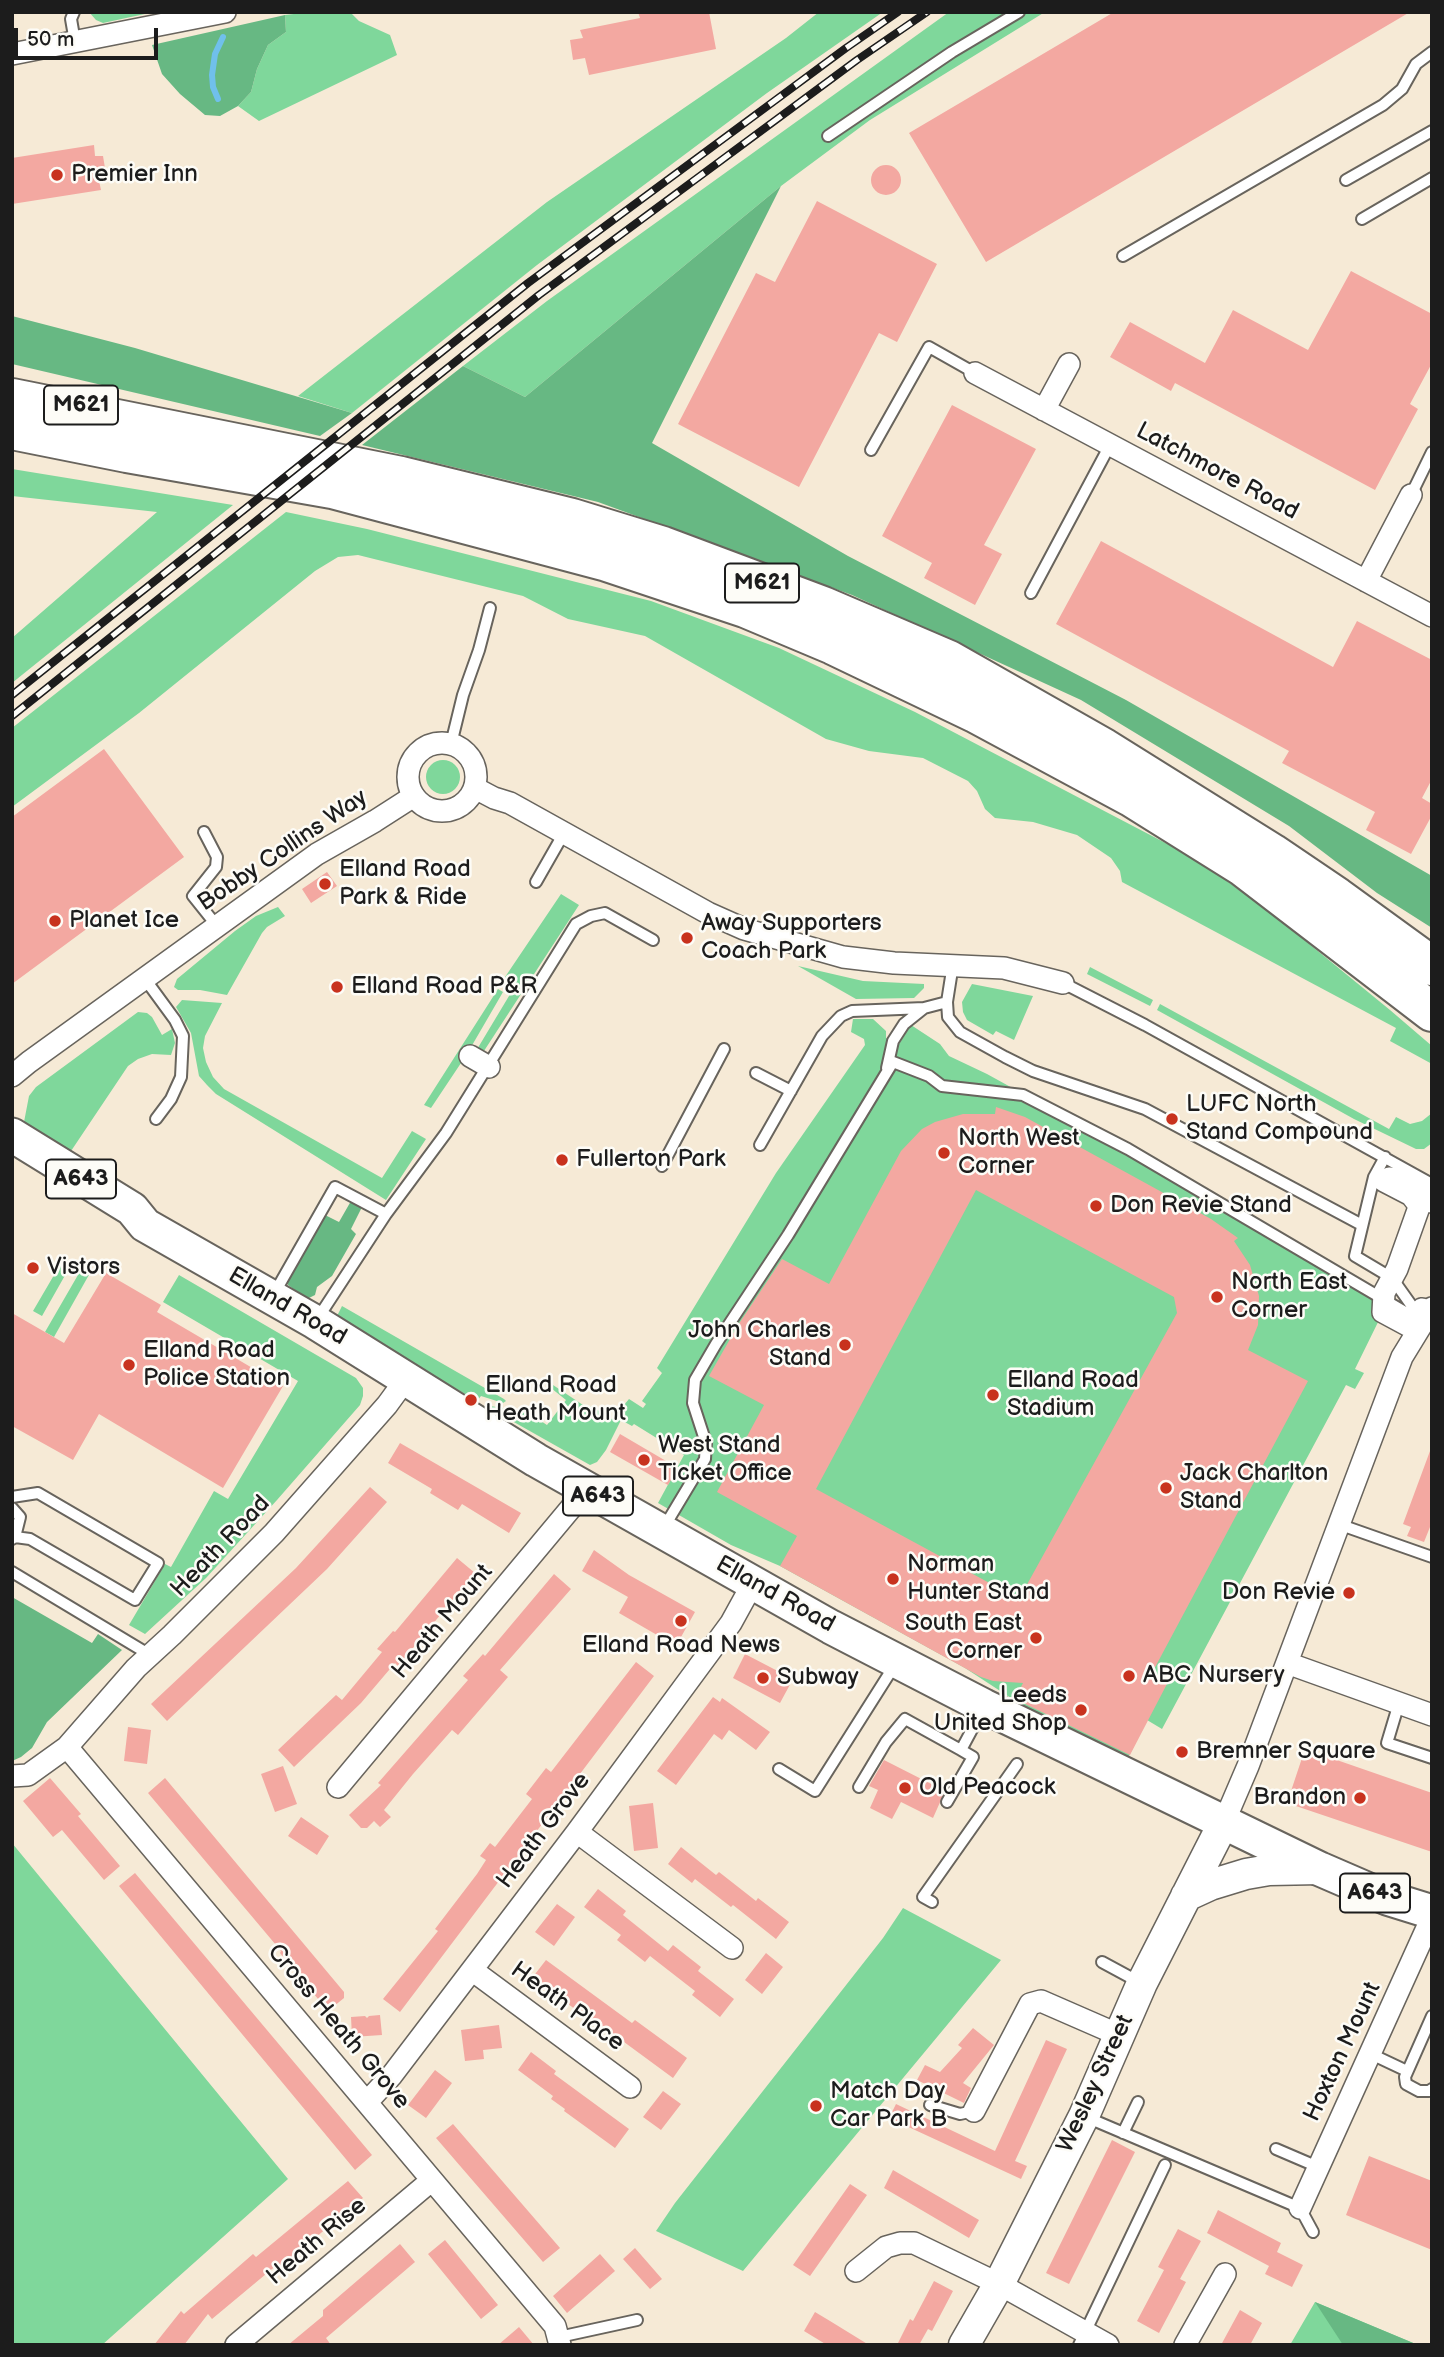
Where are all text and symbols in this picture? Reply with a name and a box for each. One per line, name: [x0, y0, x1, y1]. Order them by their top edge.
scale bar: [18, 14, 161, 58]
text: 50 m: [27, 27, 74, 52]
place label: Premier Inn: [71, 161, 198, 189]
marker: Premier Inn: [49, 167, 65, 183]
road number: M621: [44, 386, 118, 424]
street label: Latchmore Road: [1131, 417, 1303, 527]
road number: M621: [725, 564, 799, 603]
street label: Bobby Collins Way: [193, 784, 373, 918]
place label: Elland Road Park & Ride: [339, 856, 471, 912]
marker: Elland Road Park & Ride: [317, 876, 333, 892]
place label: Planet Ice: [69, 907, 179, 935]
place label: Away Supporters Coach Park: [701, 910, 882, 966]
marker: Planet Ice: [47, 913, 63, 929]
marker: Away Supporters Coach Park: [679, 930, 695, 946]
place label: Elland Road P&R: [351, 973, 537, 1001]
marker: Elland Road P&R: [329, 979, 345, 995]
place label: LUFC North Stand Compound: [1186, 1091, 1373, 1147]
marker: LUFC North Stand Compound: [1164, 1111, 1180, 1127]
place label: North West Corner: [958, 1125, 1080, 1181]
marker: North West Corner: [936, 1145, 952, 1161]
place label: Fullerton Park: [576, 1146, 726, 1174]
marker: Fullerton Park: [554, 1152, 570, 1168]
road number: A643: [46, 1160, 116, 1198]
place label: Don Revie Stand: [1110, 1192, 1292, 1220]
marker: Don Revie Stand: [1088, 1198, 1104, 1214]
place label: Vistors: [47, 1254, 120, 1282]
marker: Vistors: [25, 1260, 41, 1276]
street label: Elland Road: [223, 1262, 351, 1352]
place label: North East Corner: [1231, 1269, 1347, 1325]
marker: North East Corner: [1209, 1289, 1225, 1305]
place label: John Charles Stand: [688, 1317, 831, 1373]
place label: Elland Road Police Station: [143, 1337, 290, 1393]
marker: John Charles Stand: [837, 1337, 853, 1353]
marker: Elland Road Police Station: [121, 1357, 137, 1373]
place label: Elland Road Stadium: [1007, 1367, 1139, 1423]
place label: Elland Road Heath Mount: [485, 1372, 626, 1428]
marker: Elland Road Stadium: [985, 1387, 1001, 1403]
marker: Elland Road Heath Mount: [463, 1392, 479, 1408]
place label: West Stand Ticket Office: [658, 1432, 792, 1488]
marker: West Stand Ticket Office: [636, 1452, 652, 1468]
place label: Jack Charlton Stand: [1180, 1460, 1328, 1516]
road number: A643: [563, 1476, 633, 1516]
marker: Jack Charlton Stand: [1158, 1480, 1174, 1496]
street label: Heath Road: [165, 1490, 277, 1604]
street label: Elland Road: [710, 1550, 840, 1640]
place label: Norman Hunter Stand: [907, 1551, 1050, 1607]
street label: Heath Mount: [387, 1559, 499, 1685]
marker: Norman Hunter Stand: [885, 1571, 901, 1587]
place label: Don Revie: [1222, 1579, 1335, 1607]
marker: Don Revie: [1341, 1585, 1357, 1601]
place label: South East Corner: [905, 1610, 1022, 1666]
marker: Elland Road News: [673, 1613, 689, 1629]
marker: South East Corner: [1028, 1630, 1044, 1646]
place label: Elland Road News: [582, 1632, 780, 1660]
place label: ABC Nursery: [1143, 1662, 1285, 1690]
place label: Subway: [777, 1664, 859, 1692]
marker: ABC Nursery: [1121, 1668, 1137, 1684]
marker: Subway: [755, 1670, 771, 1686]
place label: Leeds United Shop: [934, 1682, 1067, 1738]
marker: Leeds United Shop: [1073, 1702, 1089, 1718]
place label: Bremner Square: [1196, 1738, 1376, 1766]
marker: Bremner Square: [1174, 1744, 1190, 1760]
street label: Heath Grove: [491, 1767, 597, 1895]
place label: Old Peacock: [919, 1774, 1056, 1802]
marker: Old Peacock: [897, 1780, 913, 1796]
place label: Brandon: [1253, 1784, 1346, 1812]
marker: Brandon: [1352, 1790, 1368, 1806]
road number: A643: [1340, 1874, 1410, 1912]
street label: Cross Heath Grove: [261, 1939, 415, 2115]
street label: Heath Place: [505, 1956, 629, 2058]
street label: Hoxton Mount: [1298, 1978, 1388, 2126]
street label: Wesley Street: [1051, 2010, 1141, 2158]
place label: Match Day Car Park B: [830, 2078, 947, 2134]
marker: Match Day Car Park B: [808, 2098, 824, 2114]
street label: Heath Rise: [261, 2192, 373, 2292]

